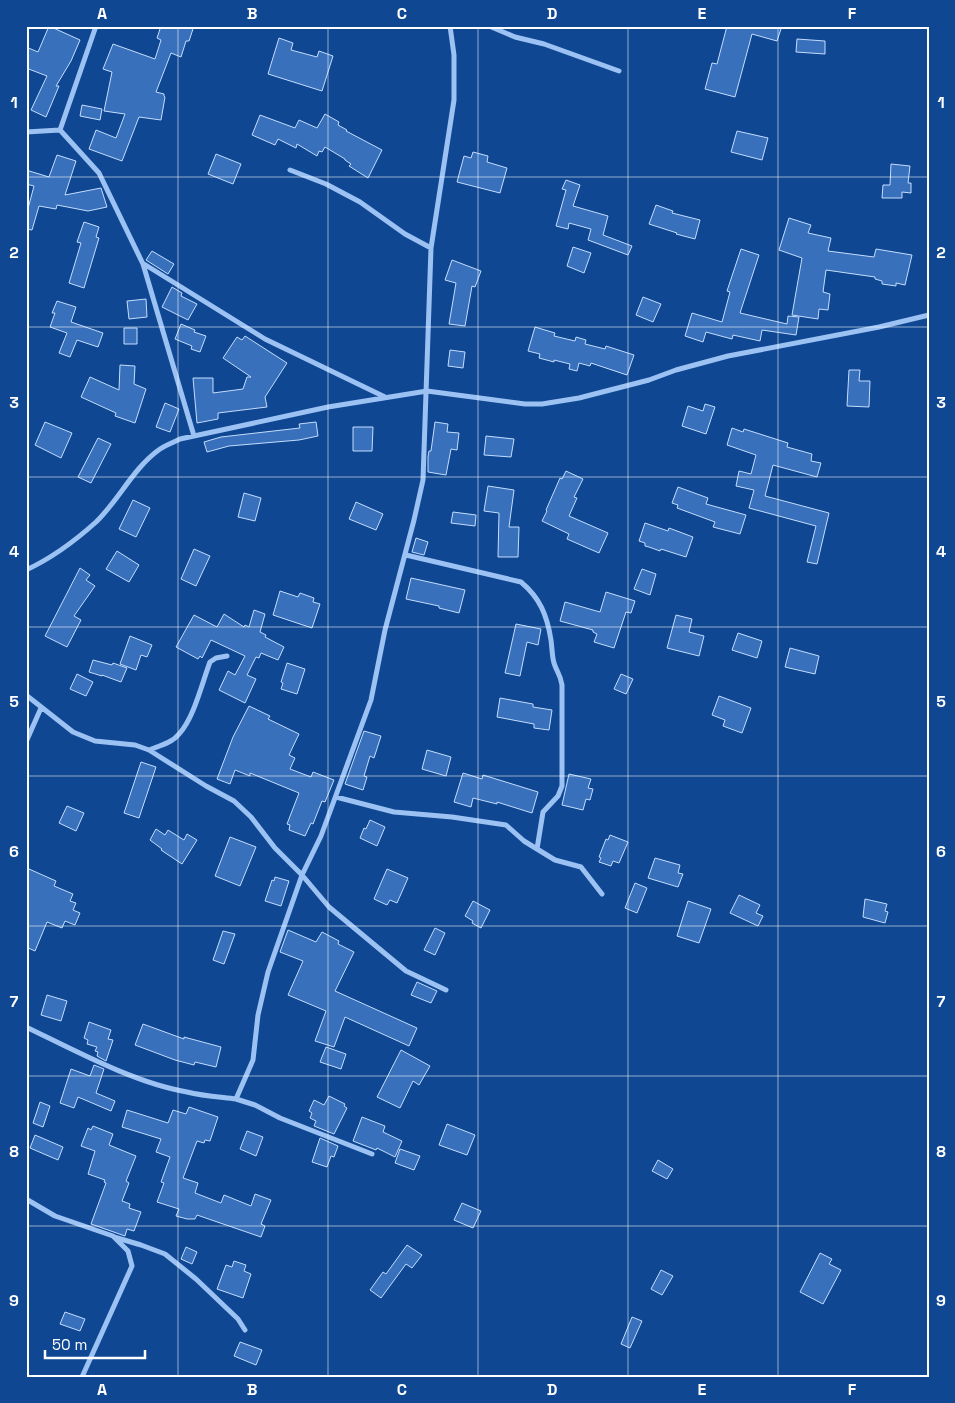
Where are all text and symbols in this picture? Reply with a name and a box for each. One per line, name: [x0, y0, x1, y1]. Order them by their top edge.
text: A: [97, 3, 107, 24]
text: B: [247, 3, 257, 24]
text: C: [397, 3, 407, 24]
text: D: [547, 3, 557, 24]
text: E: [698, 3, 707, 24]
text: F: [848, 3, 857, 24]
text: 1: [10, 92, 18, 113]
text: 1: [937, 92, 945, 113]
text: 2: [9, 242, 19, 263]
text: 2: [936, 242, 946, 263]
text: 3: [9, 392, 19, 413]
text: 3: [936, 392, 946, 413]
text: 4: [9, 541, 19, 562]
text: 4: [936, 541, 946, 562]
text: 5: [9, 691, 19, 712]
text: 5: [936, 691, 946, 712]
text: 6: [9, 841, 19, 862]
text: 6: [936, 841, 946, 862]
text: 7: [10, 991, 19, 1012]
text: 7: [937, 991, 946, 1012]
text: 8: [9, 1141, 19, 1162]
text: 8: [936, 1141, 946, 1162]
text: 9: [9, 1290, 19, 1311]
text: 9: [936, 1290, 946, 1311]
scale bar: [45, 1328, 145, 1360]
text: 50 m: [52, 1335, 87, 1354]
text: A: [97, 1379, 107, 1400]
text: B: [247, 1379, 257, 1400]
text: C: [397, 1379, 407, 1400]
text: D: [547, 1379, 557, 1400]
text: E: [698, 1379, 707, 1400]
text: F: [848, 1379, 857, 1400]

